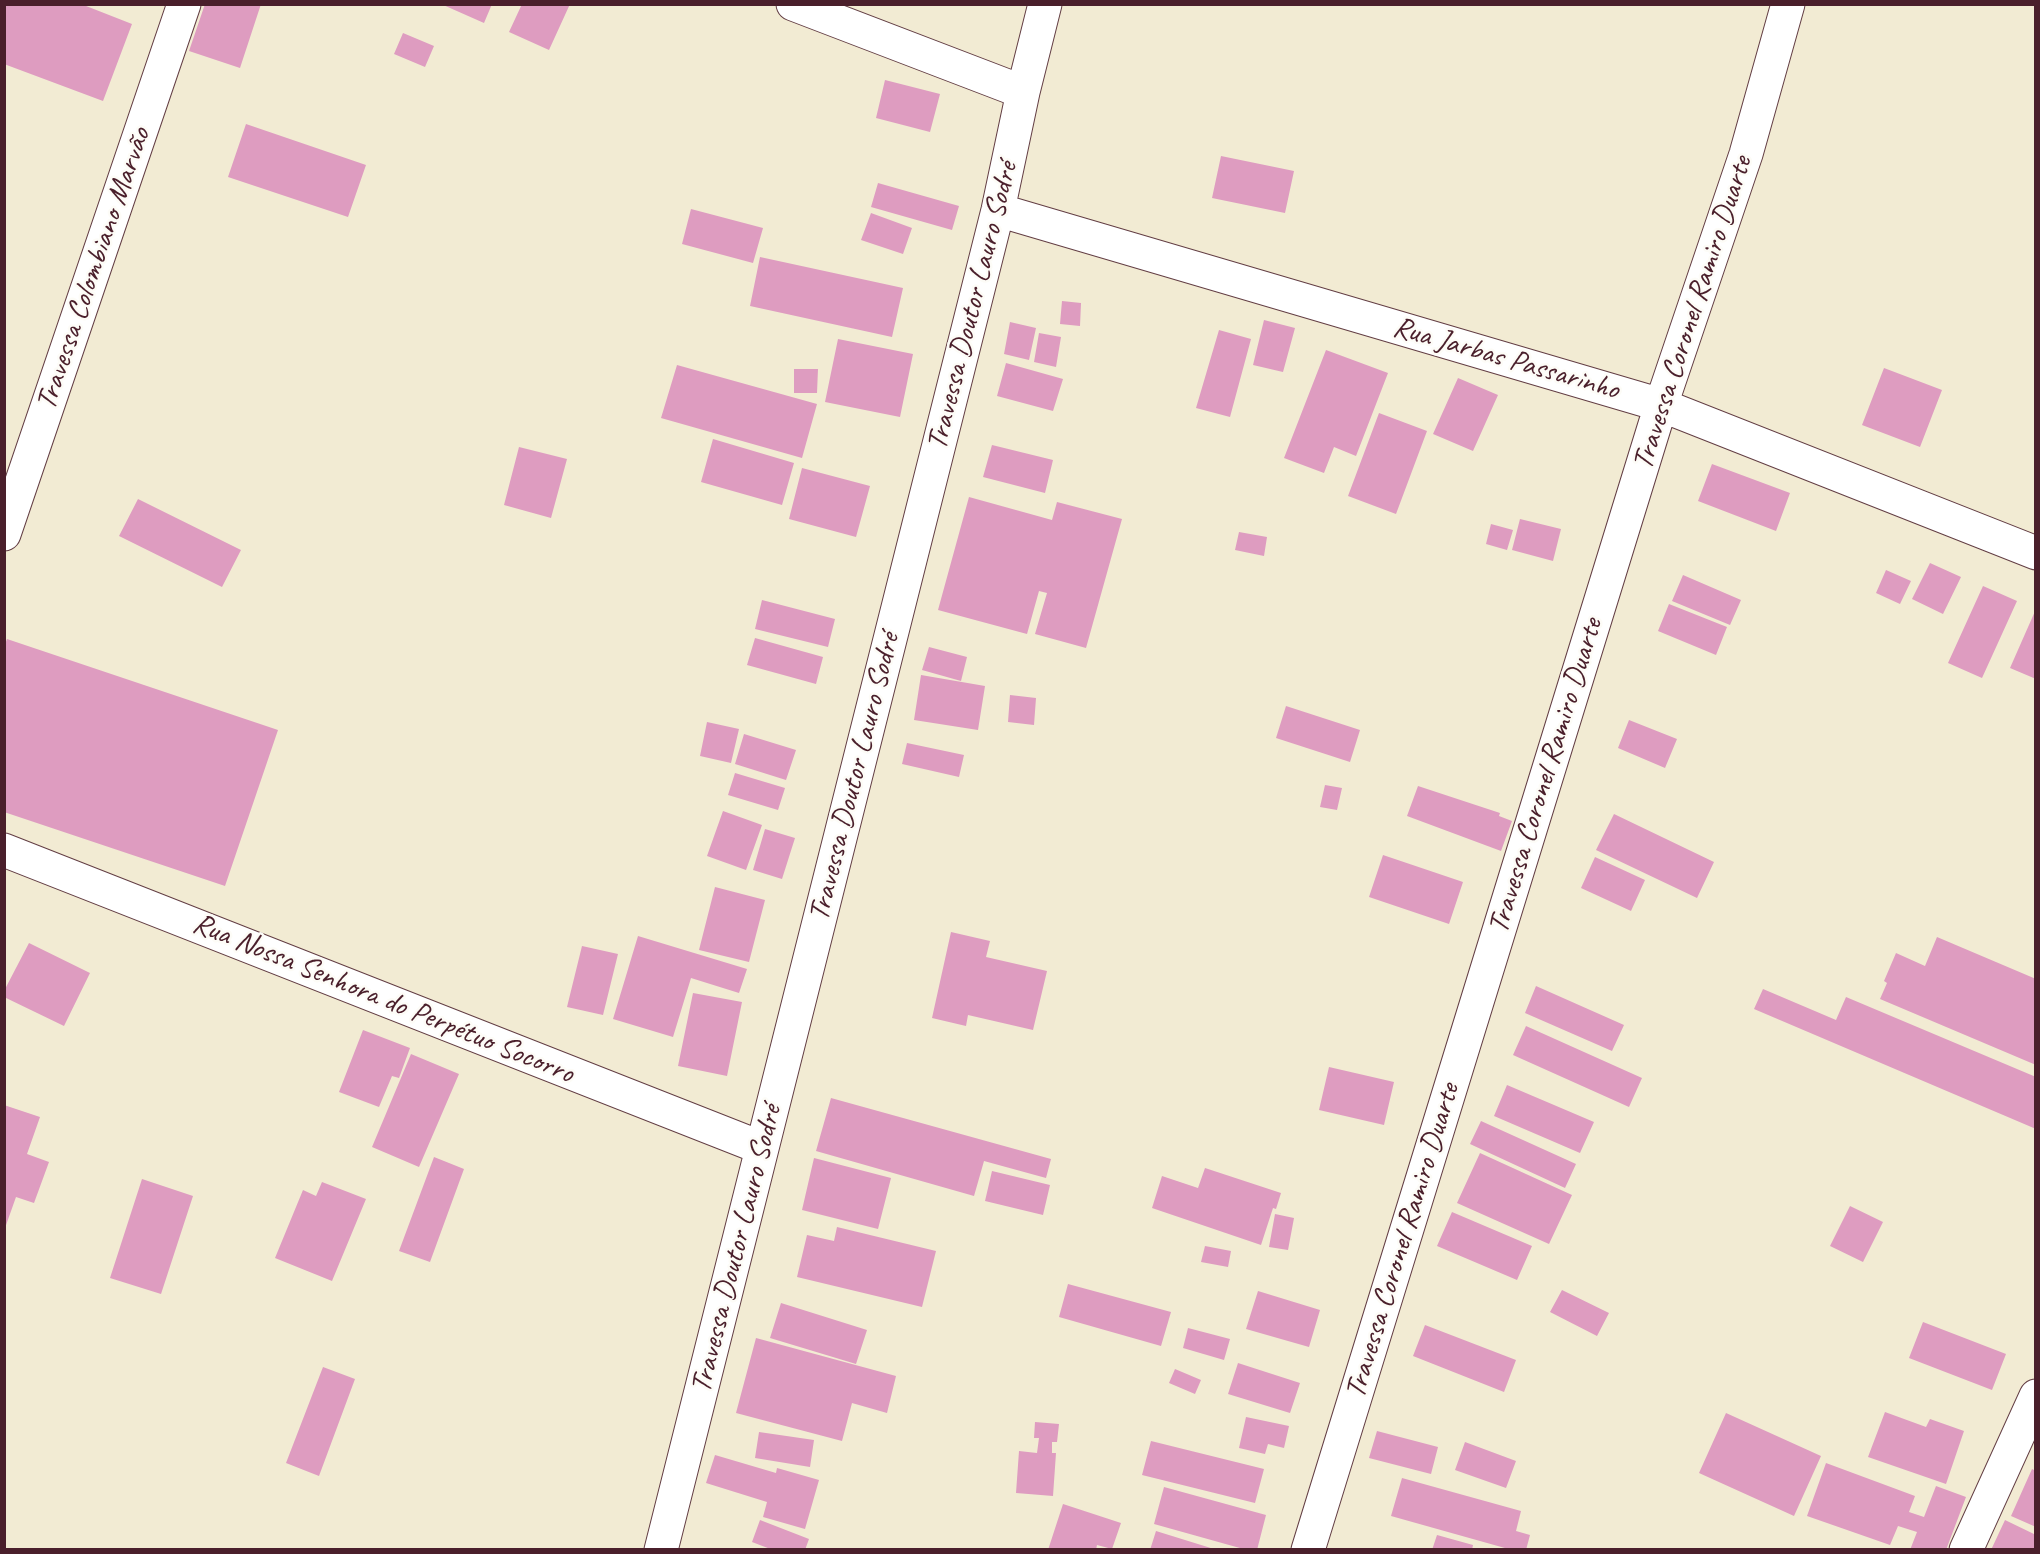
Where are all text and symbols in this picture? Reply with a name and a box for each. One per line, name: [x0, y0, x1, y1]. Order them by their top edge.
street label: Travessa Colombiano Marvão: [29, 123, 159, 415]
street label: Travessa Coronel Ramiro Duarte: [1625, 152, 1761, 474]
street label: Travessa Doutor Lauro Sodré: [920, 158, 1026, 454]
street label: Rua Jarbas Passarinho: [1389, 310, 1623, 408]
street label: Travessa Coronel Ramiro Duarte: [1481, 614, 1611, 938]
street label: Travessa Doutor Lauro Sodré: [802, 629, 908, 925]
street label: Rua Nossa Senhora do Perpétuo Socorro: [187, 906, 579, 1092]
street label: Travessa Coronel Ramiro Duarte: [1338, 1079, 1468, 1403]
street label: Travessa Doutor Lauro Sodré: [684, 1101, 790, 1397]

